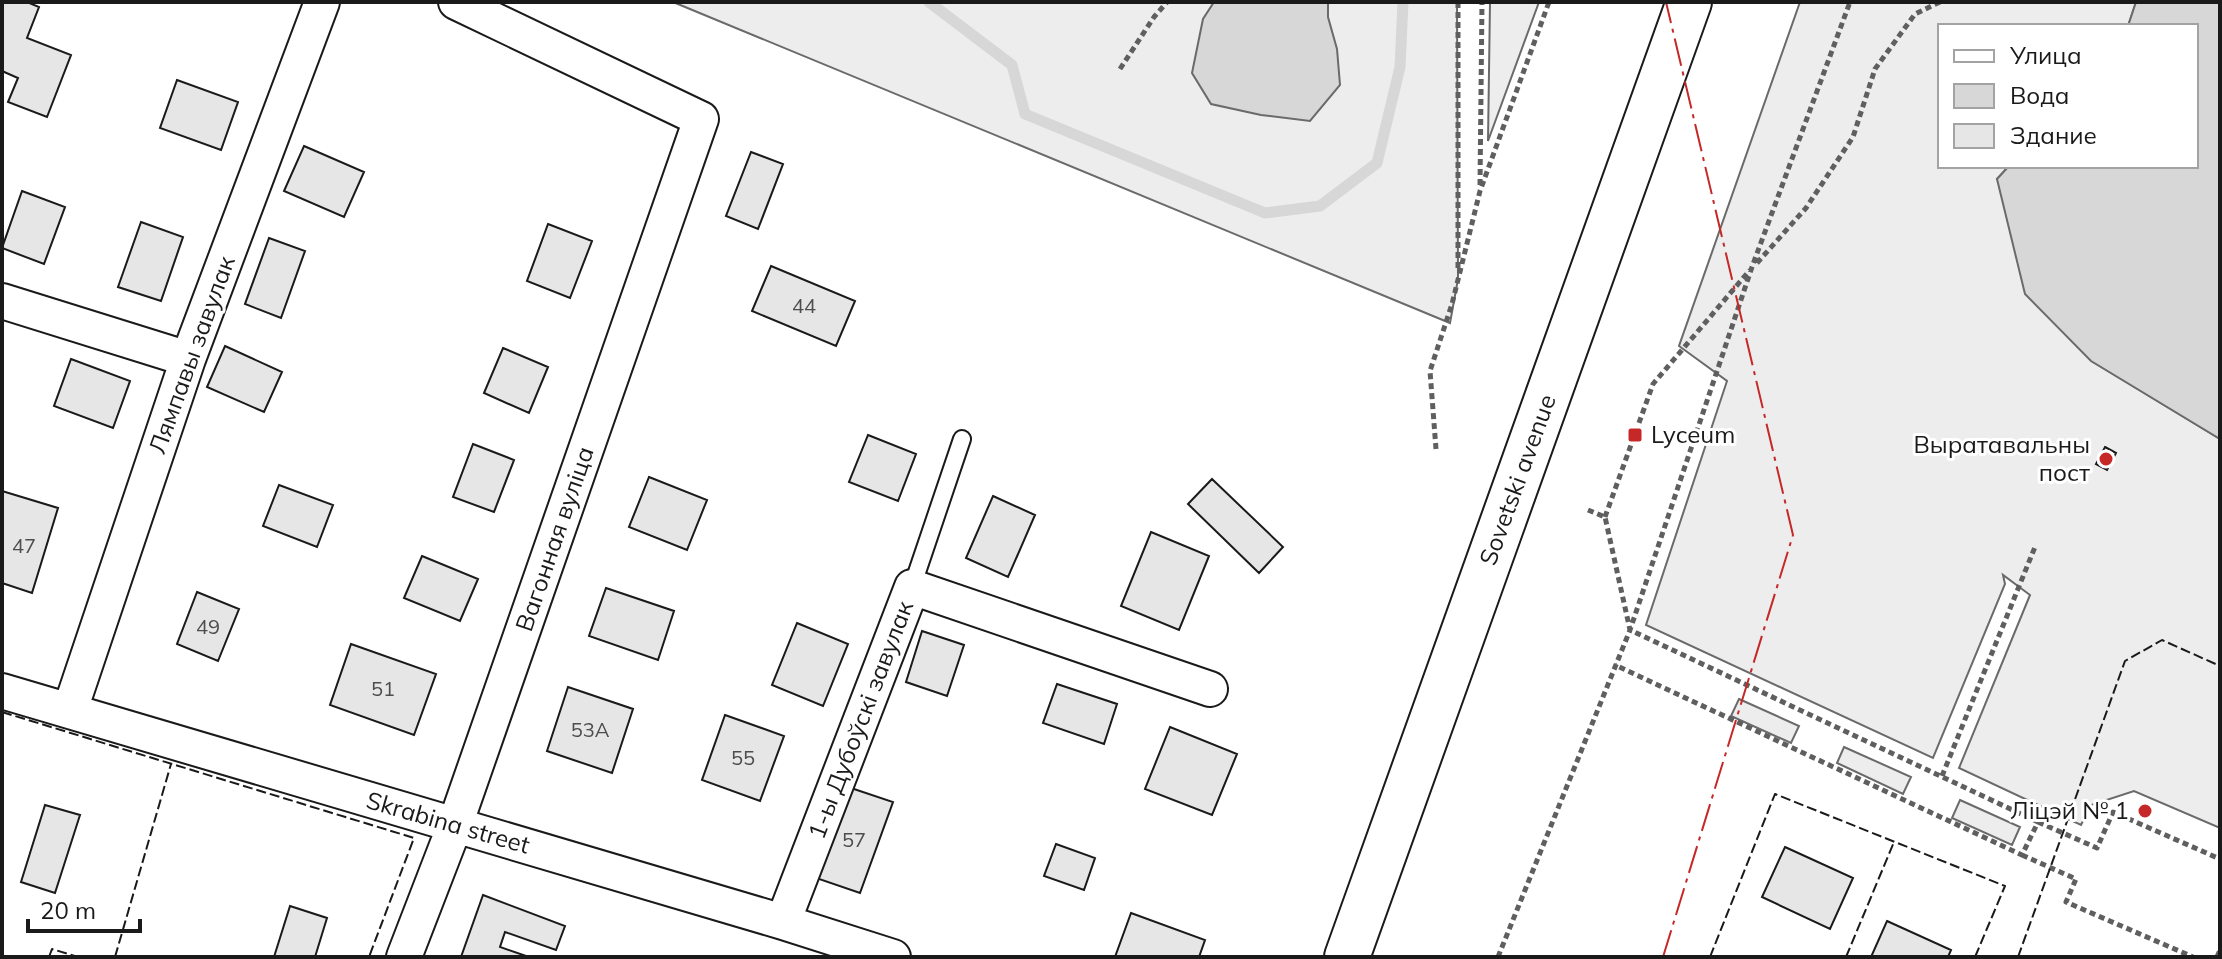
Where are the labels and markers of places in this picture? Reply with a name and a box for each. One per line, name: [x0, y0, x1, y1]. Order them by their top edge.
place label: Lyceum: [1651, 419, 1735, 449]
marker: Lyceum: [1626, 426, 1644, 444]
place label: Выратавальны пост: [1913, 429, 2090, 487]
marker: Выратавальны пост: [2097, 450, 2115, 468]
place label: Ліцэй № 1: [2010, 795, 2129, 825]
marker: Ліцэй № 1: [2136, 802, 2154, 820]

